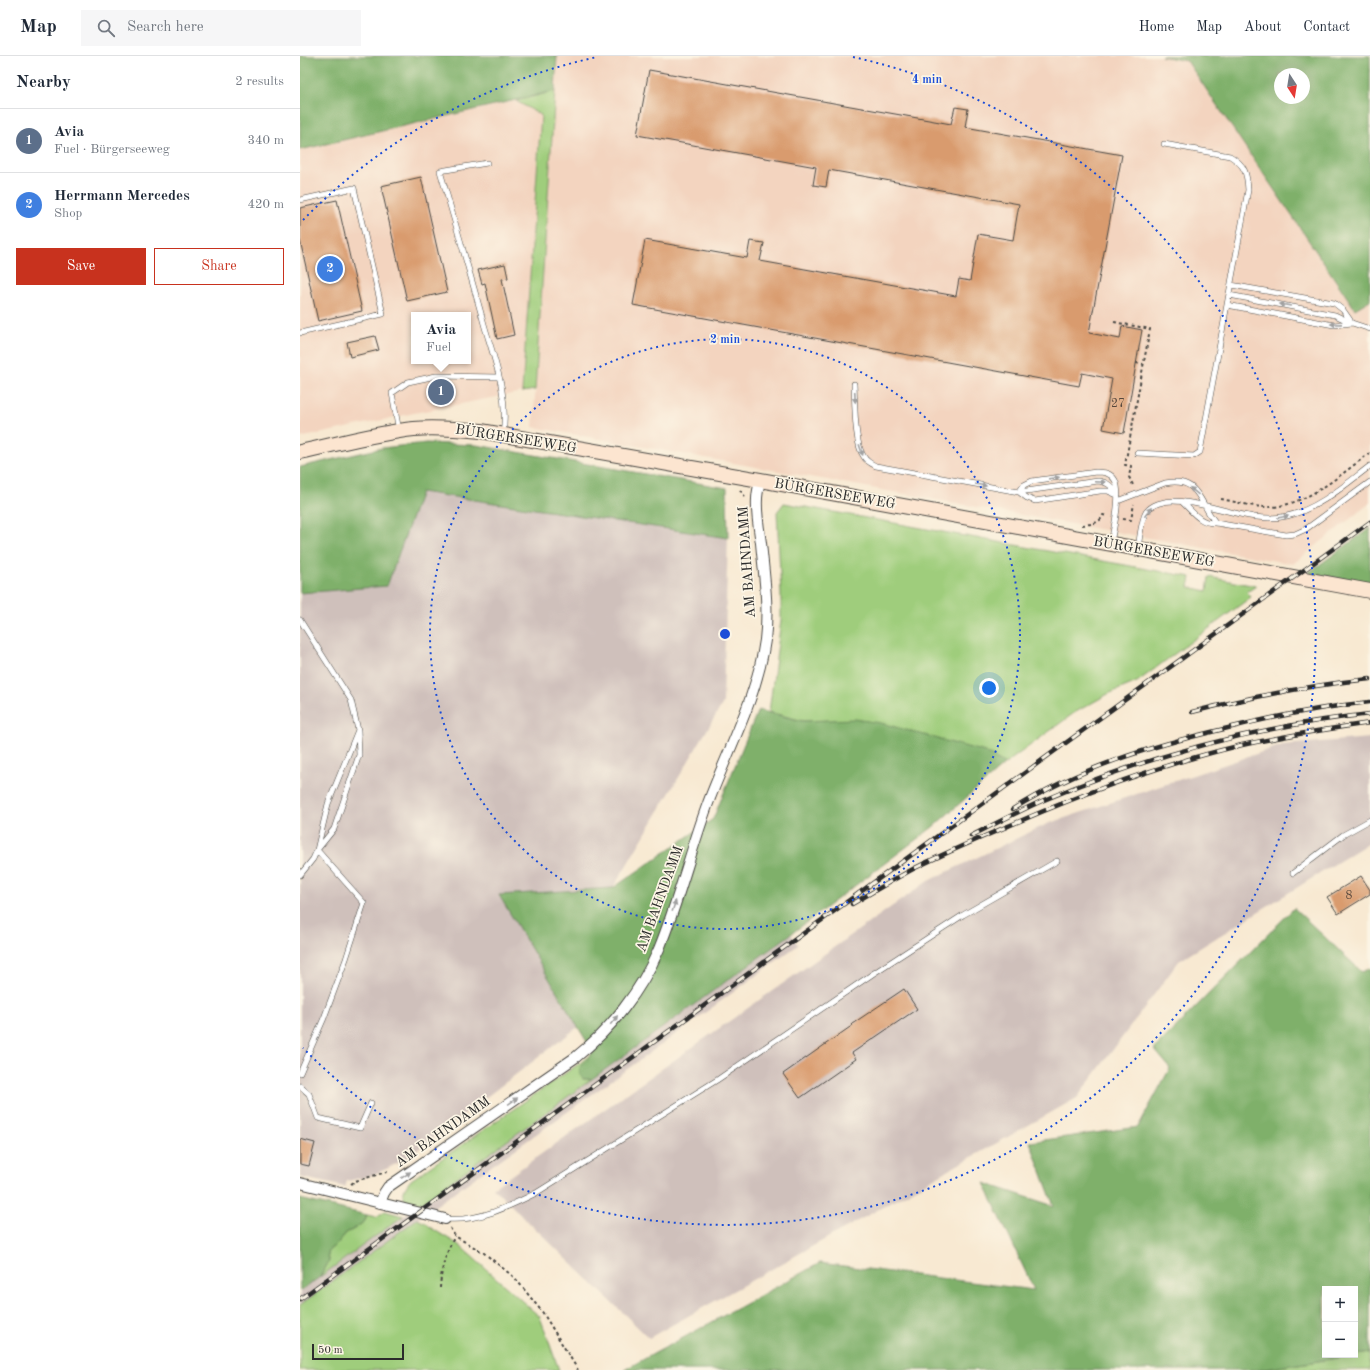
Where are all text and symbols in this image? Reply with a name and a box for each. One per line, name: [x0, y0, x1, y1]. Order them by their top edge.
search box: [81, 10, 361, 46]
icon: search: [95, 17, 117, 39]
text: Map: [20, 18, 57, 37]
text: Search here: [127, 20, 204, 35]
text: Home: [1139, 20, 1174, 34]
text: Map: [1196, 20, 1222, 34]
text: About: [1244, 20, 1281, 34]
text: Contact: [1303, 20, 1350, 34]
north arrow: [1274, 68, 1310, 104]
text: Nearby: [16, 74, 71, 91]
text: 4 min: [912, 74, 942, 86]
text: 2 results: [235, 75, 284, 88]
text: Avia: [54, 125, 84, 140]
text: 1: [25, 134, 33, 147]
text: 340 m: [247, 134, 284, 147]
text: Fuel · Bürgerseeweg: [54, 143, 170, 156]
text: Herrmann Mercedes: [54, 189, 190, 204]
text: 2: [25, 198, 33, 211]
text: 420 m: [247, 198, 284, 211]
text: Shop: [54, 207, 82, 220]
button: Save: [16, 248, 146, 285]
button: Share: [154, 248, 284, 285]
pin: 2: [317, 254, 343, 284]
one-way arrow: [1279, 302, 1291, 308]
popup: [411, 312, 471, 364]
one-way arrow: [1329, 321, 1342, 327]
text: Avia: [426, 323, 456, 338]
text: 2 min: [710, 334, 740, 346]
text: Fuel: [426, 341, 451, 354]
pin: 1: [428, 377, 454, 407]
one-way arrow: [852, 391, 858, 404]
house number: 27: [1111, 398, 1125, 410]
street label: BÜRGERSEEWEG: [454, 420, 578, 456]
one-way arrow: [858, 444, 864, 456]
street label: BÜRGERSEEWEG: [773, 473, 897, 512]
one-way arrow: [1048, 475, 1060, 481]
one-way arrow: [1093, 479, 1106, 486]
one-way arrow: [975, 482, 987, 488]
one-way arrow: [1189, 486, 1200, 495]
street label: AM BAHNDAMM: [736, 505, 758, 618]
one-way arrow: [1144, 506, 1152, 517]
one-way arrow: [1277, 513, 1290, 519]
street label: BÜRGERSEEWEG: [1092, 531, 1216, 570]
centre of rings: [718, 627, 732, 641]
your location: [979, 678, 999, 698]
street label: AM BAHNDAMM: [634, 844, 686, 954]
house number: 8: [1346, 890, 1353, 902]
one-way arrow: [671, 900, 677, 912]
one-way arrow: [609, 1015, 618, 1026]
street label: AM BAHNDAMM: [393, 1094, 493, 1170]
one-way arrow: [507, 1097, 518, 1105]
one-way arrow: [401, 1171, 411, 1179]
map controls: [1322, 1286, 1358, 1358]
button: +: [1322, 1286, 1358, 1322]
button: −: [1322, 1322, 1358, 1358]
scale bar: [312, 1342, 404, 1361]
text: 50 m: [318, 1345, 343, 1356]

